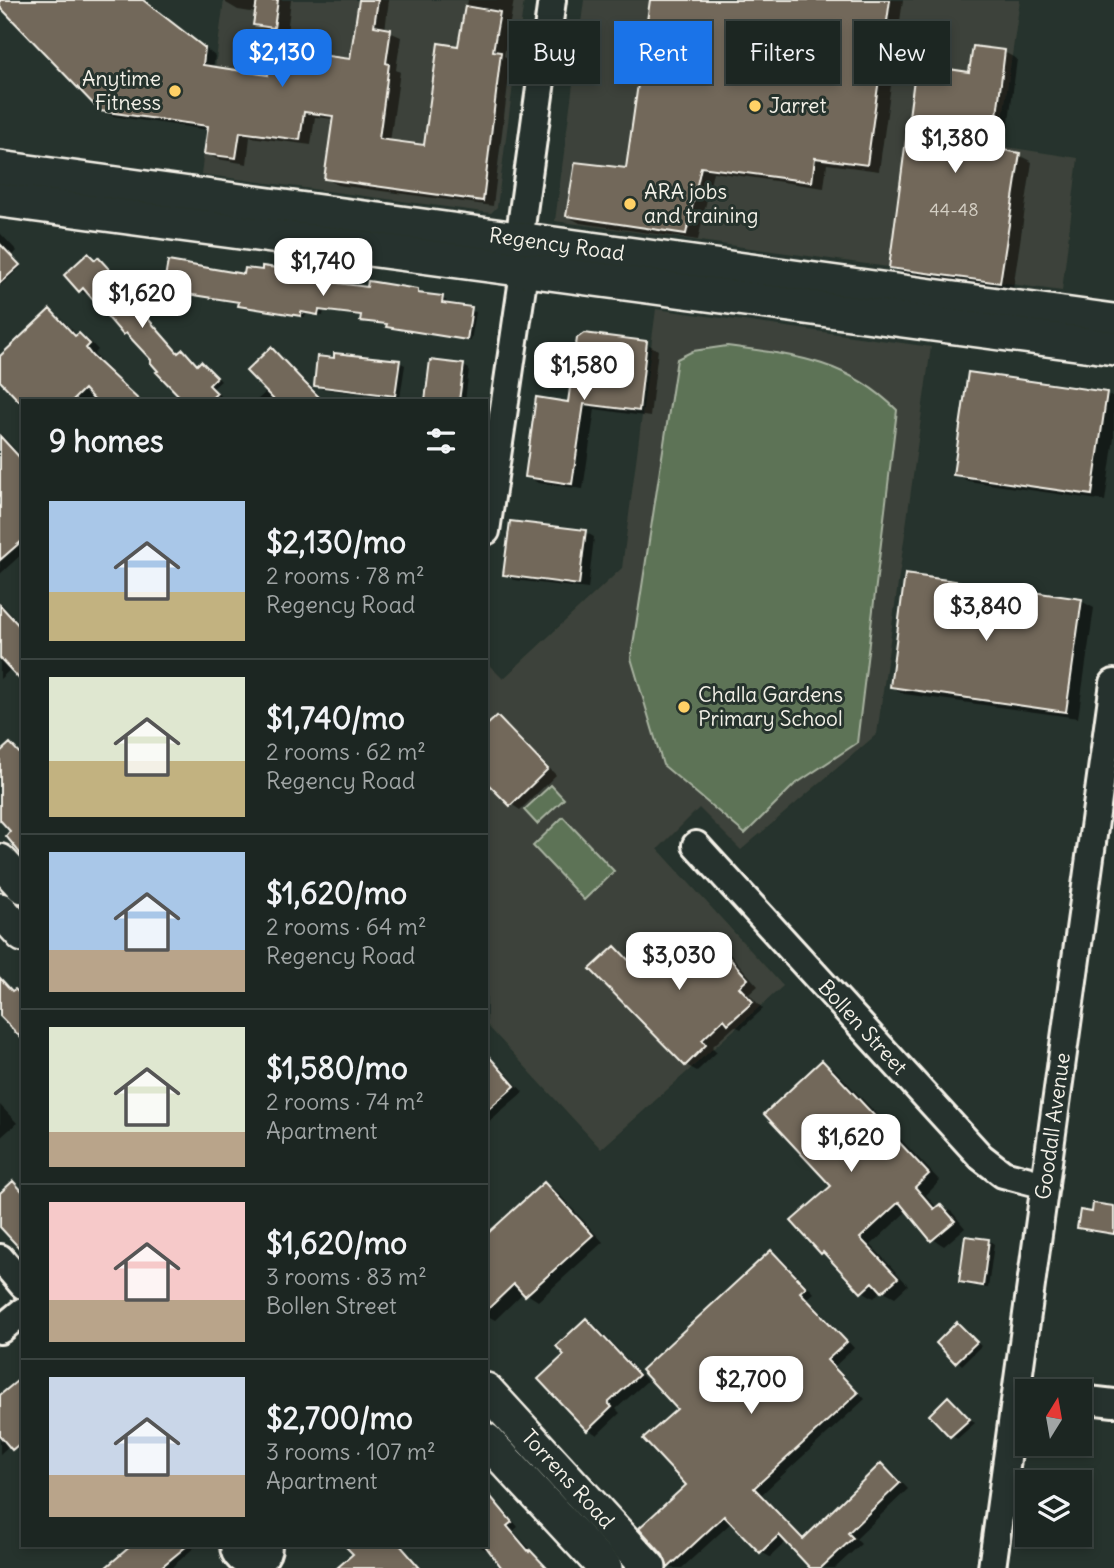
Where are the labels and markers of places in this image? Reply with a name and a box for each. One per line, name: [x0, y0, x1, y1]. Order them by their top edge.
pin: $2,130: [225, 29, 339, 89]
place label: Anytime Fitness: [82, 65, 161, 116]
marker: Anytime Fitness: [167, 83, 183, 99]
place label: Jarret: [769, 92, 827, 119]
marker: Jarret: [747, 98, 763, 114]
pin: $1,380: [898, 116, 1012, 175]
place label: ARA jobs and training: [644, 178, 758, 229]
marker: ARA jobs and training: [622, 196, 638, 212]
pin: $1,740: [266, 238, 380, 298]
pin: $1,620: [85, 270, 199, 330]
pin: $1,580: [527, 342, 641, 402]
pin: $3,840: [929, 584, 1043, 643]
place label: Challa Gardens Primary School: [698, 681, 843, 732]
marker: Challa Gardens Primary School: [676, 699, 692, 715]
pin: $3,030: [622, 932, 736, 992]
pin: $1,620: [794, 1114, 908, 1174]
pin: $2,700: [694, 1356, 808, 1416]

